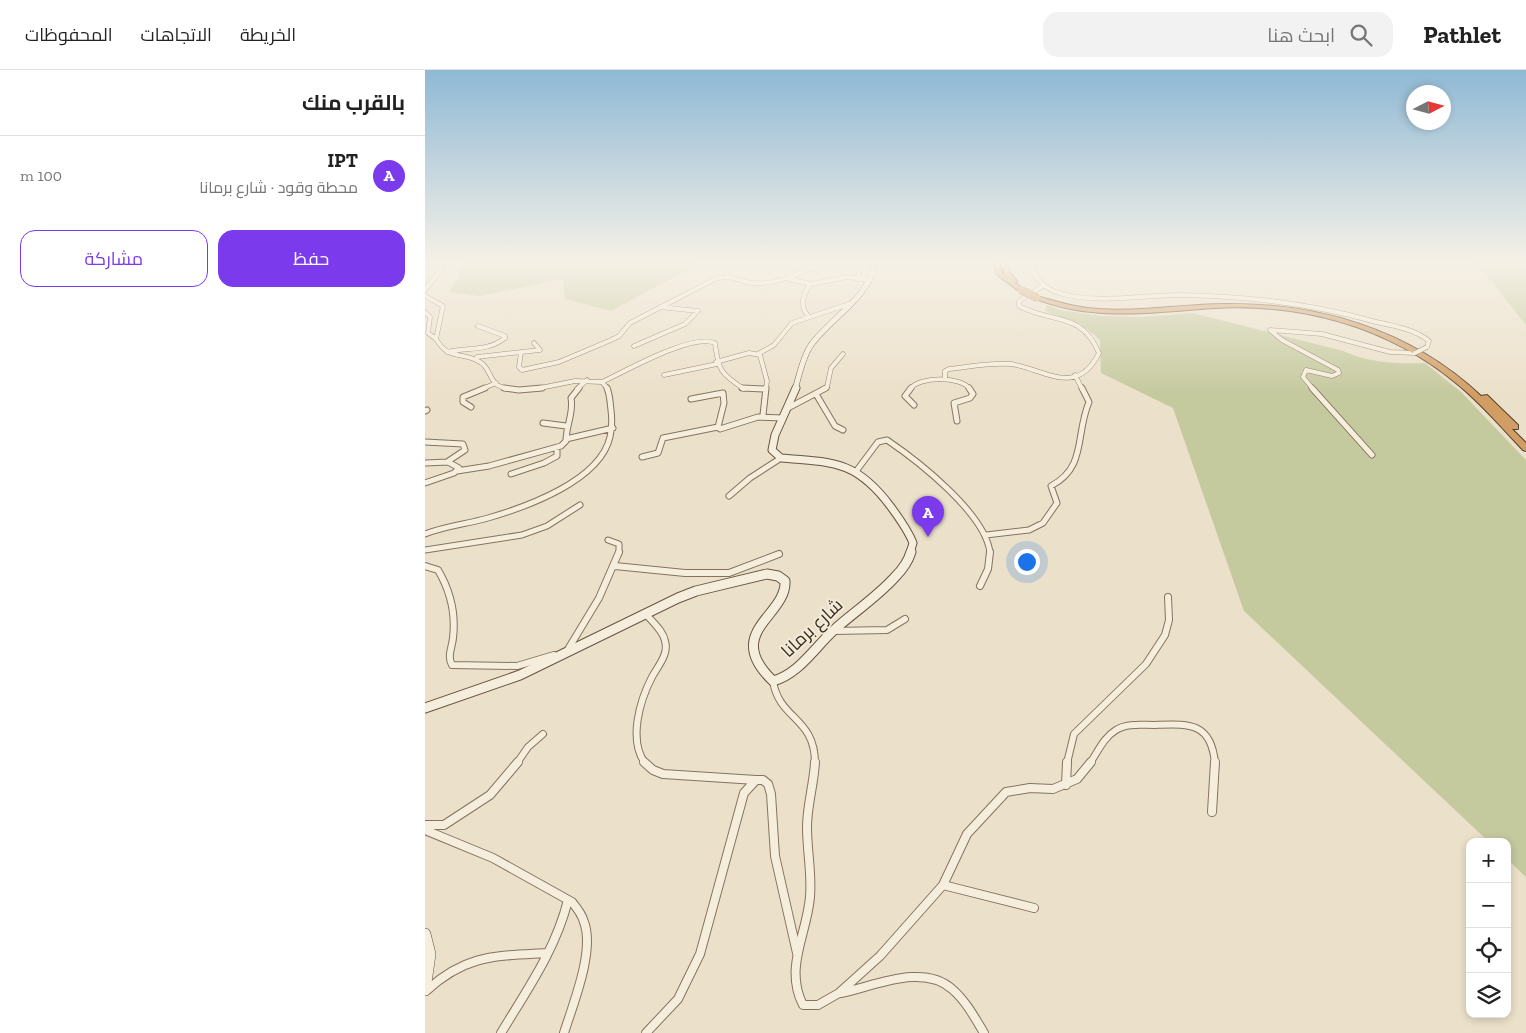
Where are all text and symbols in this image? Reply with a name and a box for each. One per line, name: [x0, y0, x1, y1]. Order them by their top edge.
search box: [1043, 12, 1393, 57]
text: Pathlet: [1423, 20, 1501, 49]
icon: search: [1347, 21, 1375, 49]
text: المحفوظات: [25, 24, 113, 46]
text: الاتجاهات: [141, 24, 212, 46]
text: الخريطة: [240, 24, 296, 46]
text: ابحث هنا: [1267, 24, 1335, 47]
north arrow: [1406, 85, 1451, 130]
text: بالقرب منك: [302, 90, 405, 115]
text: IPT: [328, 149, 358, 172]
text: 100 m: [20, 166, 62, 185]
text: A: [384, 166, 395, 185]
text: محطة وقود · شارع برمانا: [199, 178, 358, 197]
button: مشاركة: [20, 230, 208, 287]
button: حفظ: [218, 230, 405, 287]
pin: A: [912, 496, 944, 537]
your location: [1014, 549, 1040, 575]
street label: شارع برمانا: [777, 594, 848, 663]
map controls: [1466, 838, 1511, 1018]
button: +: [1466, 838, 1511, 883]
button: −: [1466, 883, 1511, 928]
button: locate: [1466, 928, 1511, 973]
button: layers: [1466, 973, 1511, 1018]

